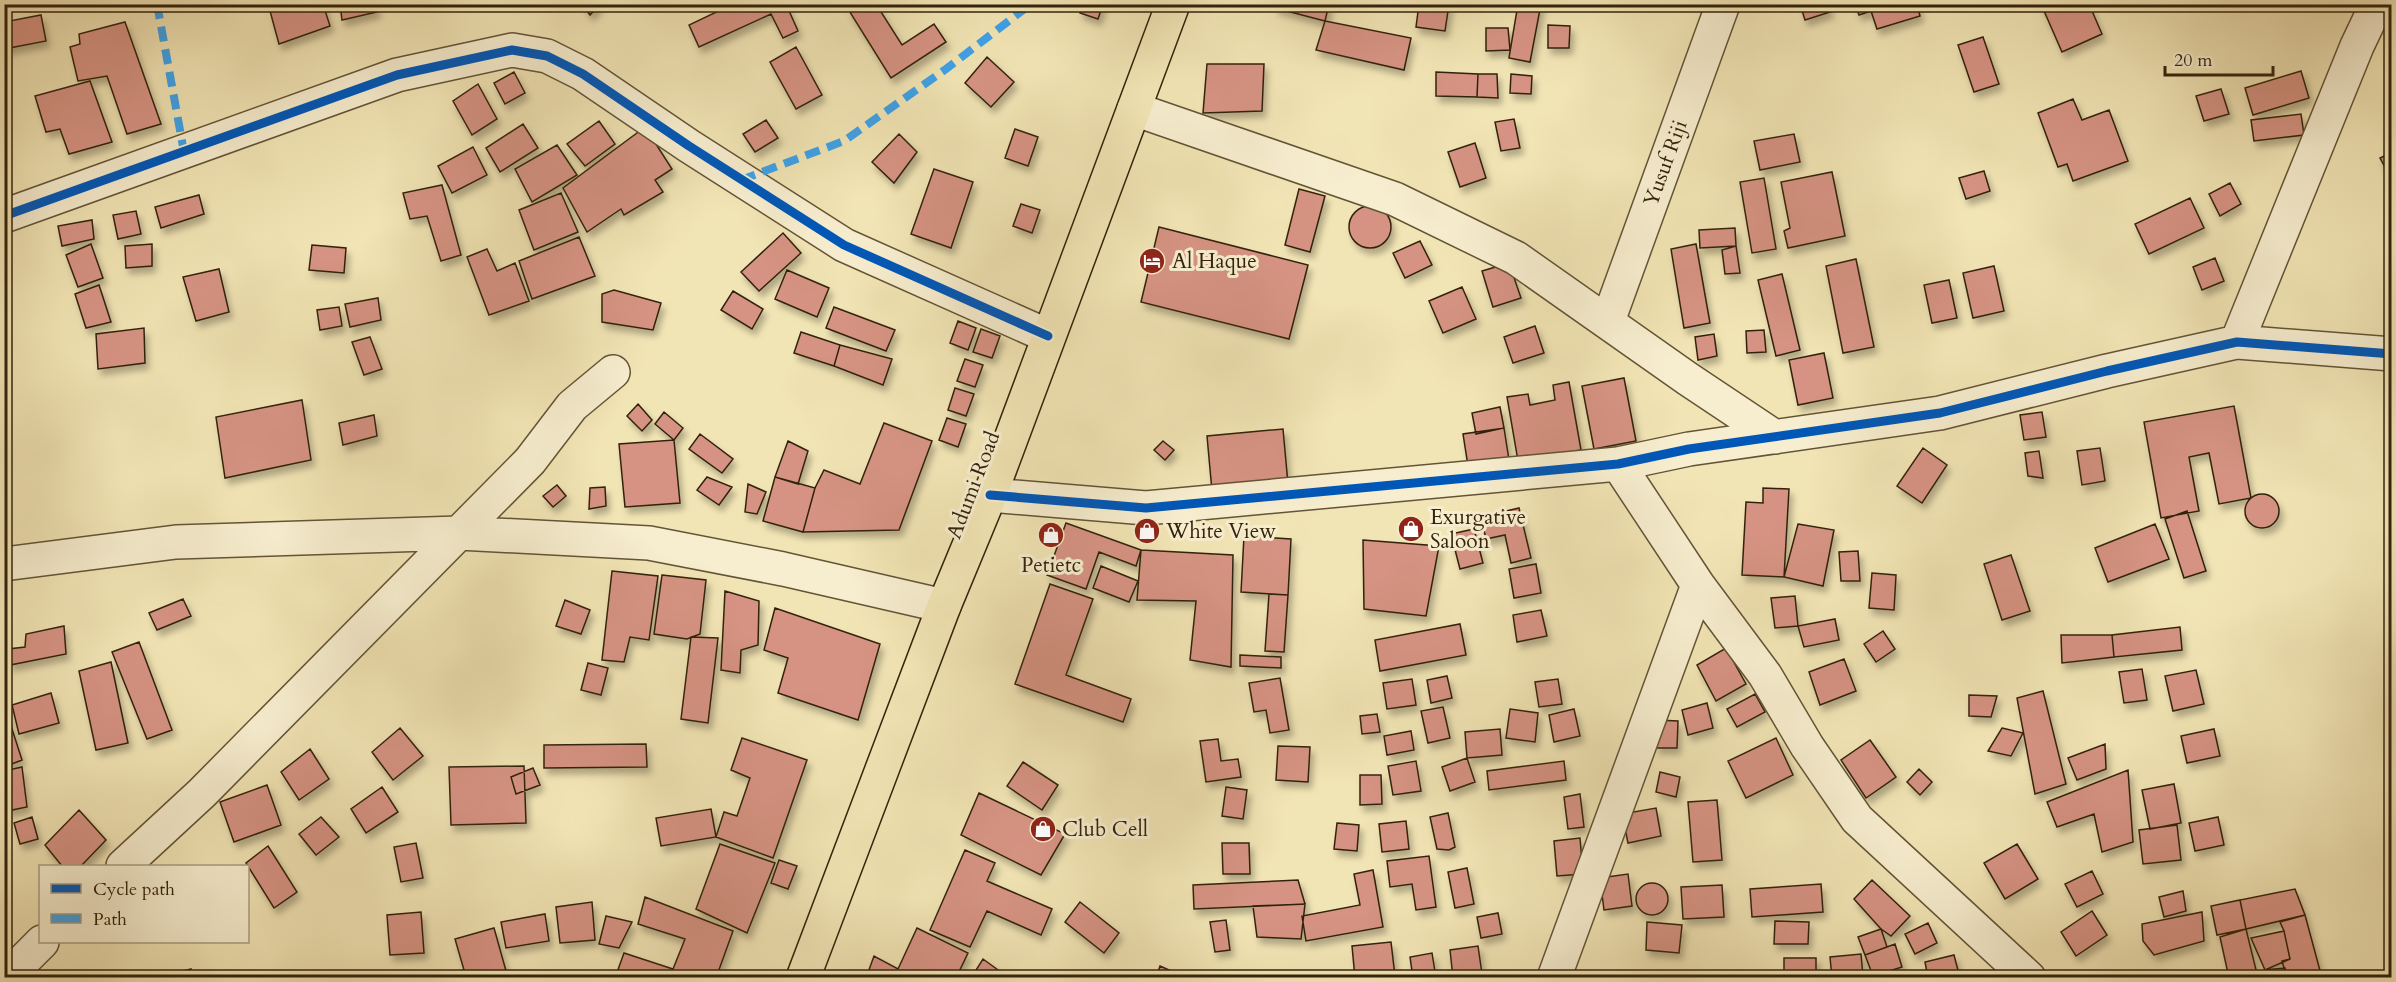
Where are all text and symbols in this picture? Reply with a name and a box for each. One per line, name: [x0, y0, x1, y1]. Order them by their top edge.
scale bar: [2165, 39, 2273, 77]
text: 20 m: [2174, 48, 2213, 73]
street label: Yusuf Riji: [1636, 116, 1695, 210]
hotel icon: Al Haque: [1137, 246, 1167, 276]
place label: Al Haque: [1172, 247, 1257, 276]
street label: Adumi Road: [940, 427, 1007, 543]
place label: Exurgative Saloon: [1430, 503, 1526, 556]
shop icon: Exurgative Saloon: [1396, 514, 1426, 544]
shop icon: White View: [1132, 516, 1162, 546]
place label: White View: [1165, 517, 1276, 546]
shop icon: Petietc: [1036, 520, 1066, 550]
place label: Petietc: [1021, 551, 1081, 580]
shop icon: Club Cell: [1028, 814, 1058, 844]
place label: Club Cell: [1062, 815, 1148, 844]
legend: [39, 865, 249, 943]
text: Cycle path: [93, 877, 175, 902]
text: Path: [93, 907, 127, 932]

